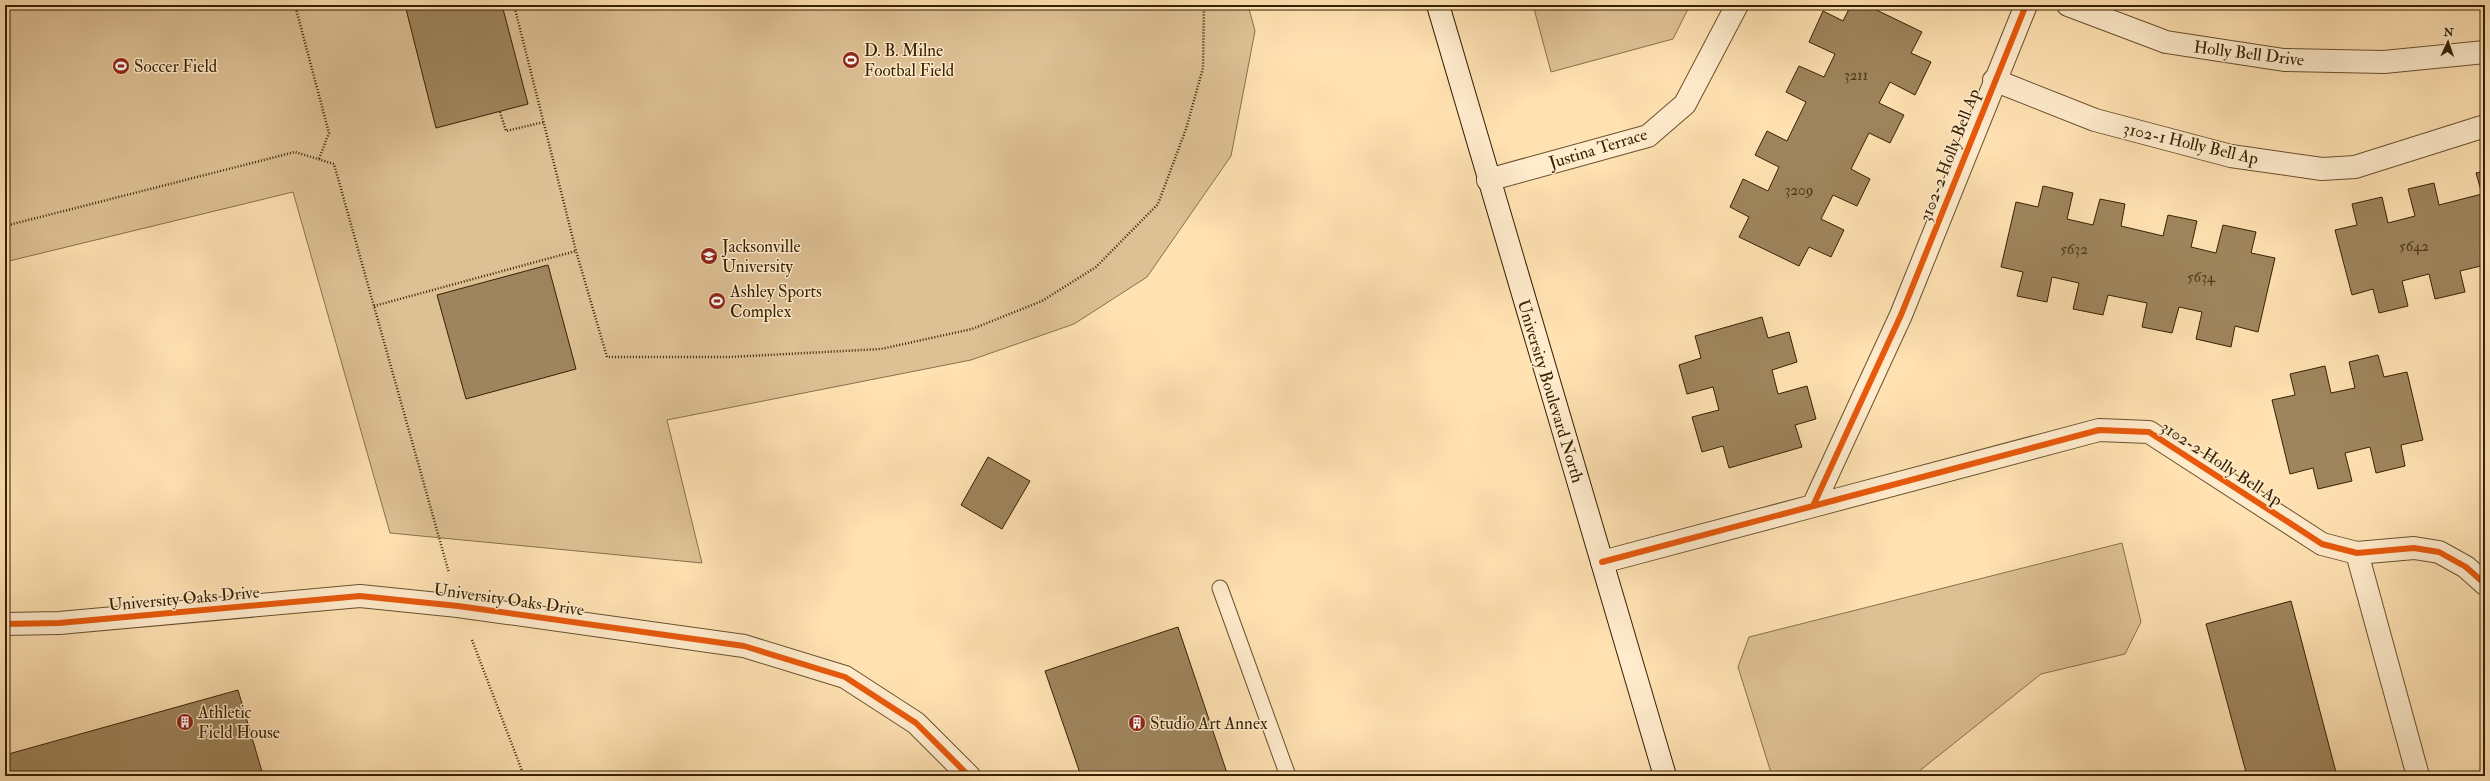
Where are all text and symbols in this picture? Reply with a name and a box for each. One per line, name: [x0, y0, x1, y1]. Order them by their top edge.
north arrow: [2428, 22, 2468, 62]
text: N: [2442, 26, 2455, 39]
street label: Holly Bell Drive: [2192, 36, 2305, 72]
place label: D. B. Milne Footbal Field: [864, 40, 955, 81]
sports icon: D. B. Milne Footbal Field: [841, 50, 861, 70]
sports icon: Soccer Field: [111, 56, 131, 76]
place label: Soccer Field: [134, 56, 218, 77]
house number: 3211: [1844, 66, 1868, 85]
street label: 3102-2 Holly Bell Ap: [1914, 85, 1986, 225]
street label: 3102-1 Holly Bell Ap: [2121, 118, 2261, 170]
street label: Justina Terrace: [1545, 124, 1650, 175]
house number: 3209: [1785, 181, 1813, 200]
place label: Jacksonville University: [721, 236, 801, 278]
house number: 5642: [2399, 237, 2429, 256]
house number: 5632: [2060, 240, 2088, 259]
school or university icon: Jacksonville University: [699, 246, 719, 266]
house number: 5634: [2187, 268, 2216, 287]
place label: Ashley Sports Complex: [729, 281, 822, 323]
sports icon: Ashley Sports Complex: [707, 291, 727, 311]
street label: University Boulevard North: [1512, 297, 1588, 486]
street label: 3102-2 Holly Bell Ap: [2156, 416, 2287, 512]
street label: University Oaks Drive: [432, 579, 585, 621]
street label: University Oaks Drive: [108, 581, 261, 617]
place label: Athletic Field House: [197, 702, 280, 743]
building icon: Athletic Field House: [175, 712, 195, 732]
building icon: Studio Art Annex: [1127, 713, 1147, 733]
place label: Studio Art Annex: [1150, 713, 1268, 734]

